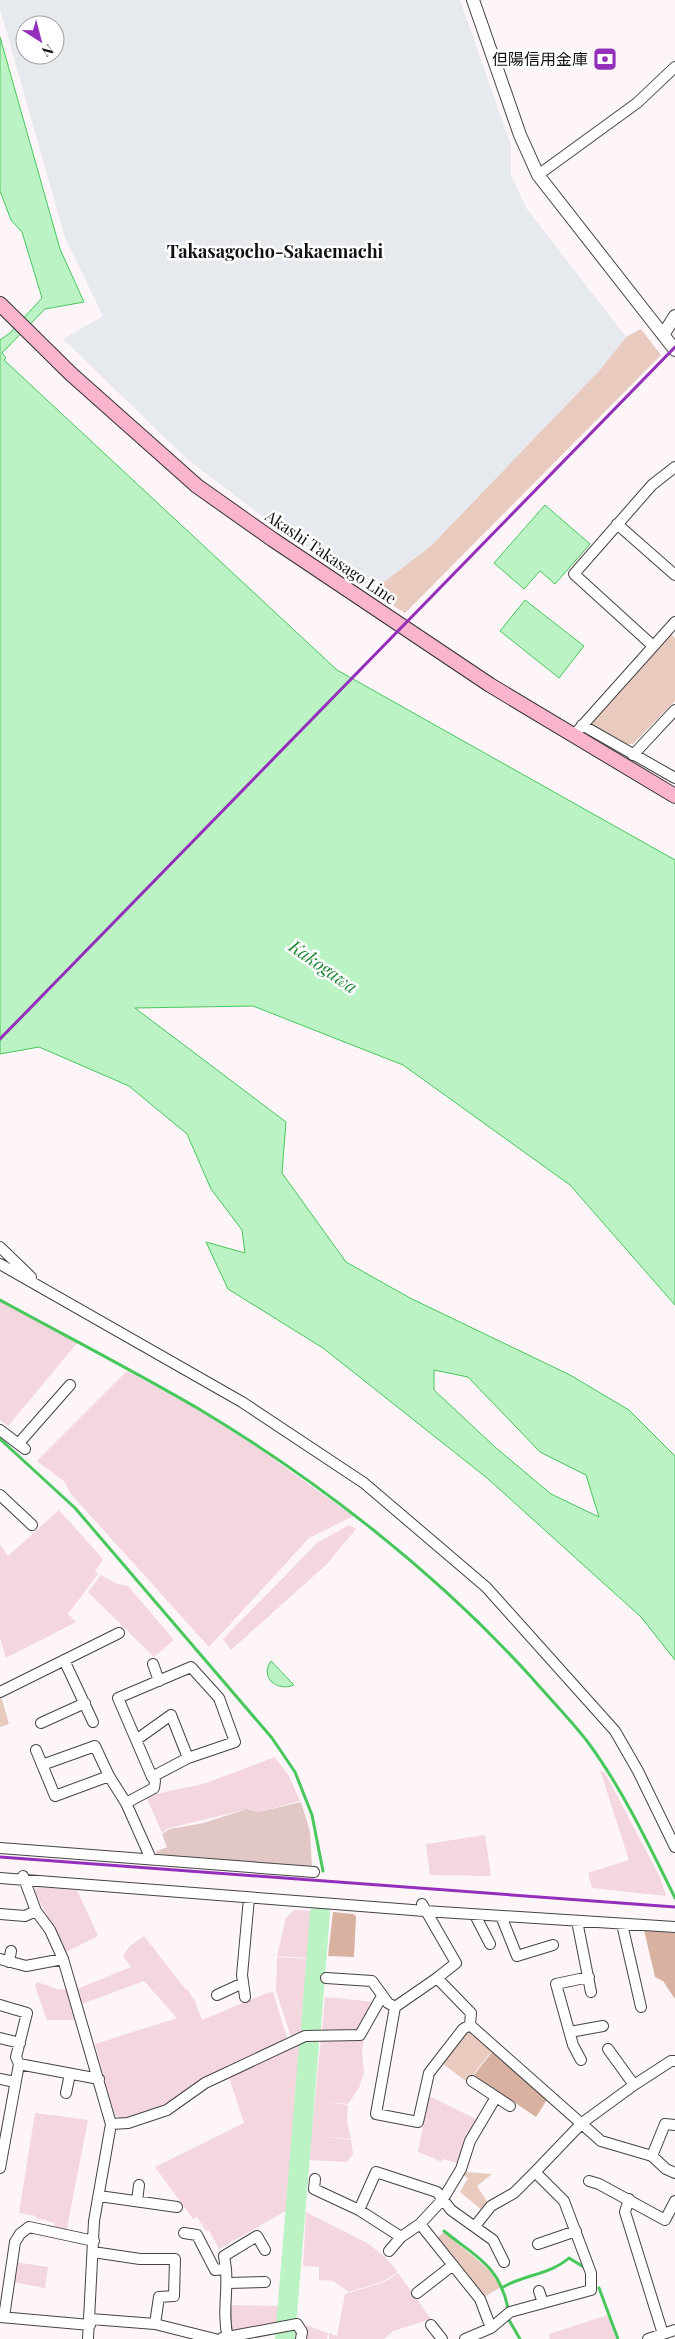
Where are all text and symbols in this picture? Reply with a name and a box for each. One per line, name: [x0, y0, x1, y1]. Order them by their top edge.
north arrow: [15, 15, 65, 65]
text: N: [38, 40, 58, 62]
bank icon: 但陽信用金庫: [592, 46, 618, 72]
place label: 但陽信用金庫: [492, 48, 588, 69]
district label: Takasagocho-Sakaemachi: [167, 239, 384, 263]
street label: Akashi Takasago Line: [261, 504, 401, 608]
water label: Kakogawa: [284, 933, 363, 999]

